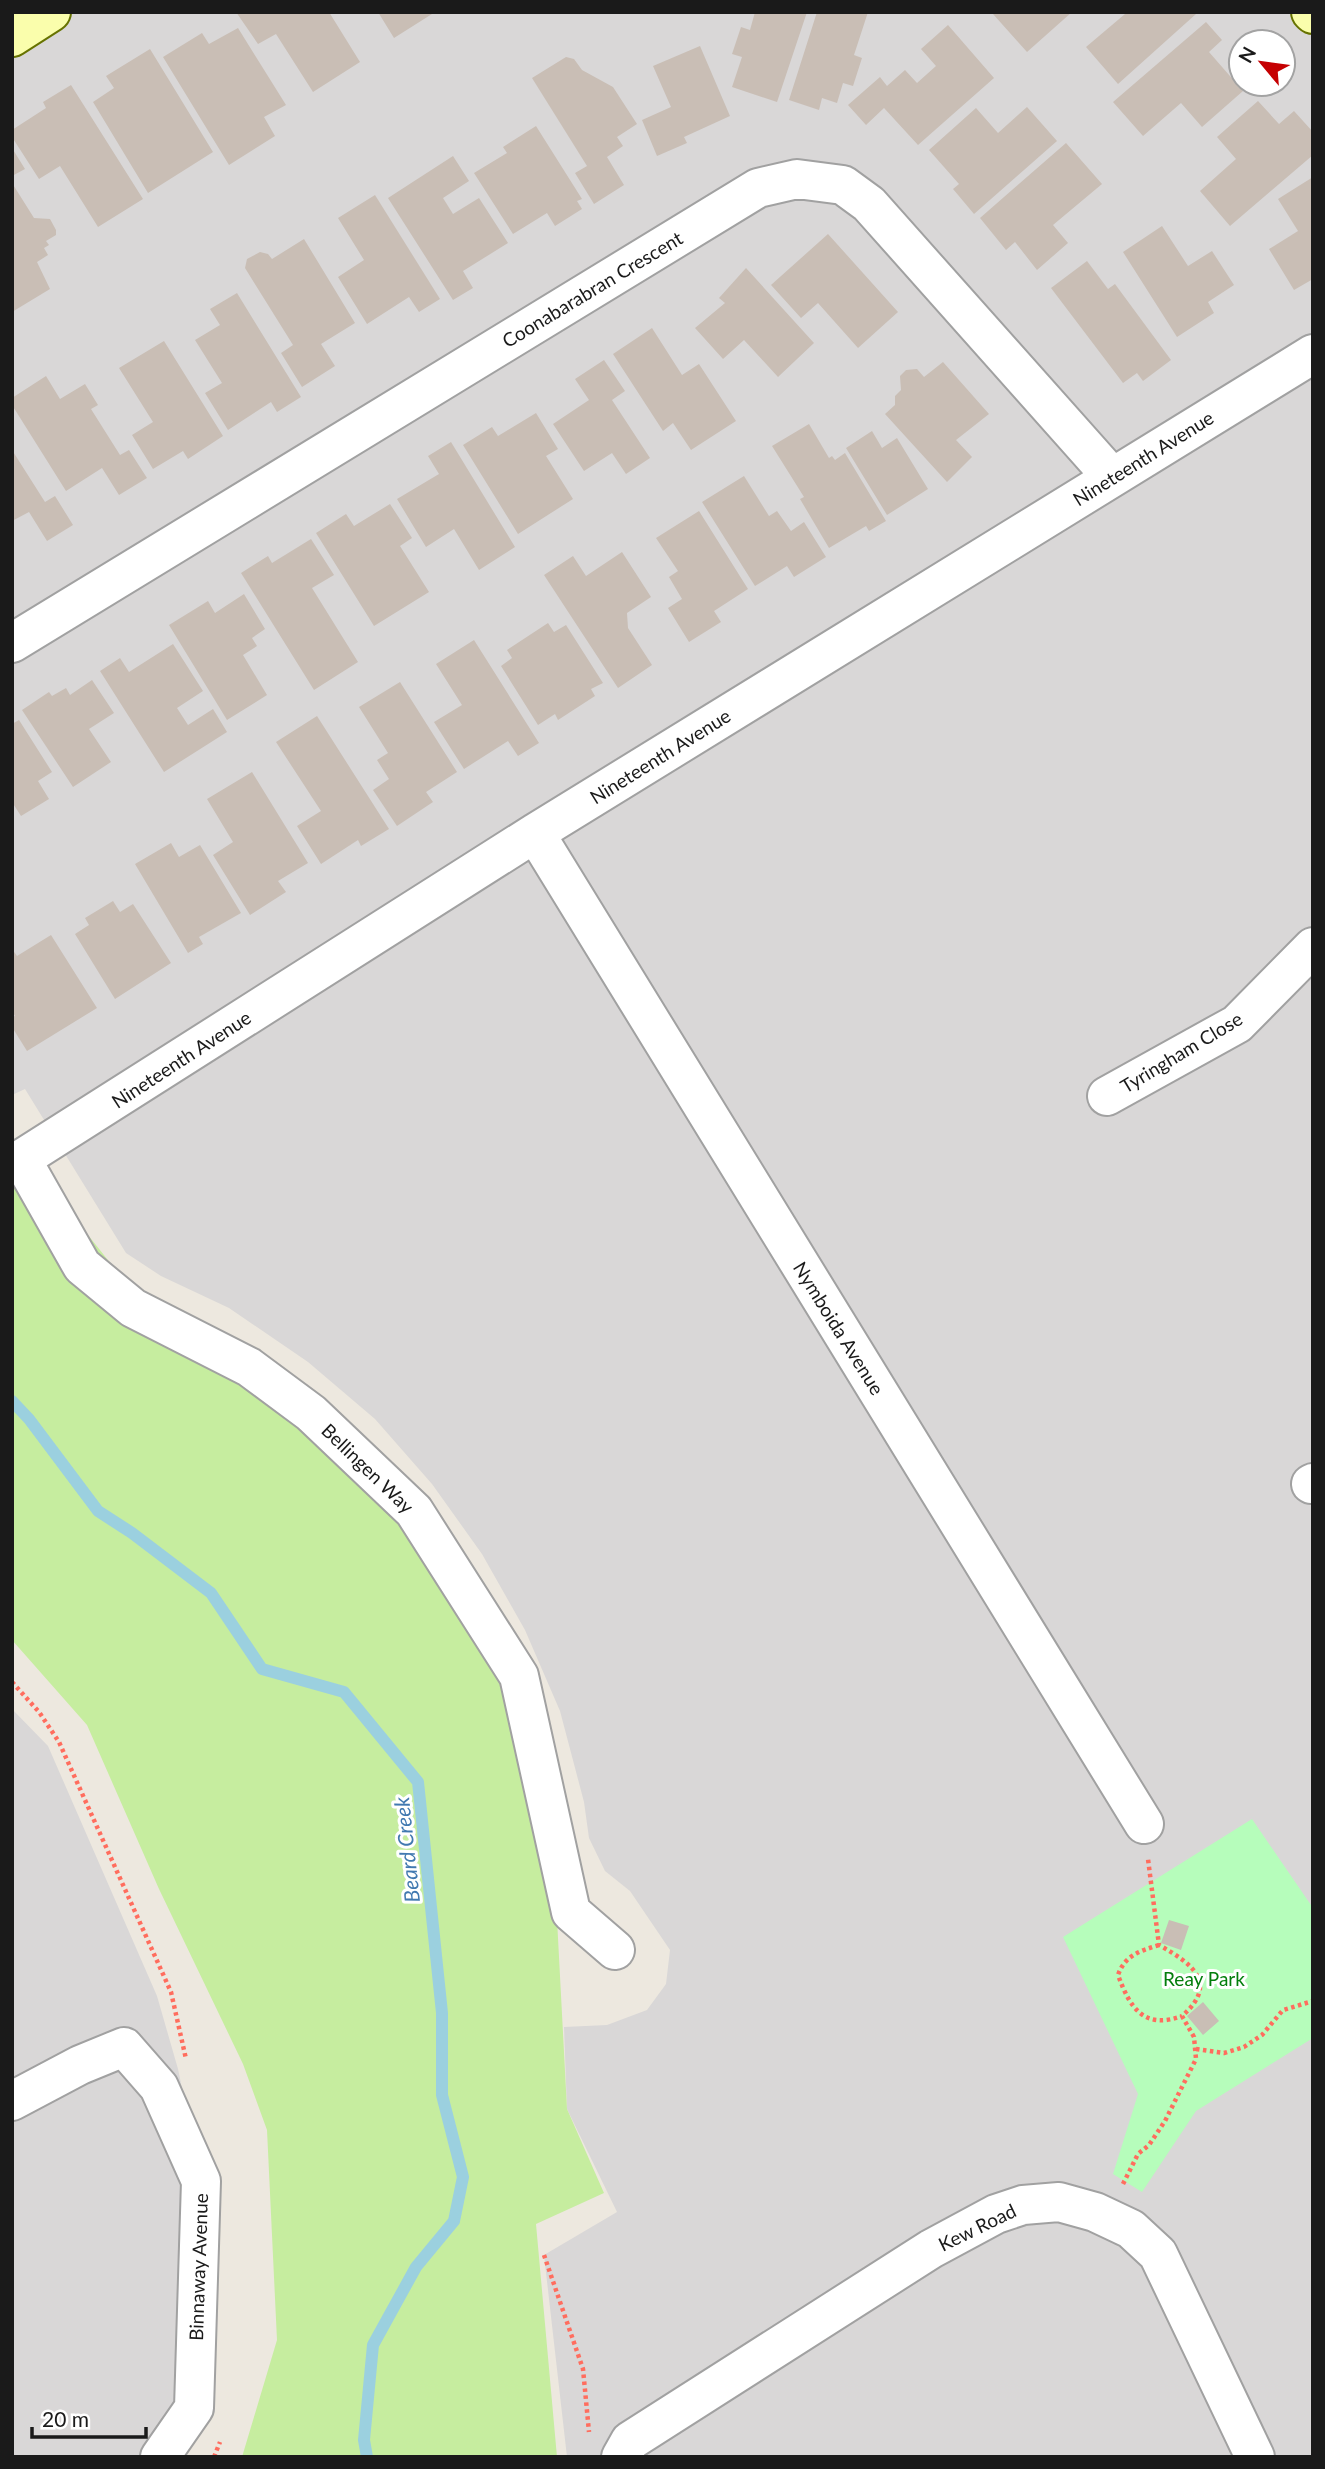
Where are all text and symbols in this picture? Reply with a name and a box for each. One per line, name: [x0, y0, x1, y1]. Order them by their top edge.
north arrow: [1227, 28, 1297, 98]
text: N: [1233, 43, 1260, 66]
street label: Coonabarabran Crescent: [498, 226, 687, 352]
street label: Nineteenth Avenue: [1068, 405, 1218, 511]
street label: Nineteenth Avenue: [585, 703, 735, 809]
street label: Nineteenth Avenue: [107, 1005, 255, 1113]
street label: Tyringham Close: [1116, 1007, 1246, 1097]
street label: Nymboida Avenue: [789, 1257, 889, 1399]
street label: Bellingen Way: [317, 1418, 419, 1518]
water label: Beard Creek: [388, 1795, 424, 1904]
park label: Reay Park: [1163, 1967, 1245, 1990]
street label: Binnaway Avenue: [184, 2193, 212, 2341]
street label: Kew Road: [935, 2198, 1019, 2256]
scale bar: [32, 2396, 145, 2440]
text: 20 m: [42, 2406, 89, 2431]

